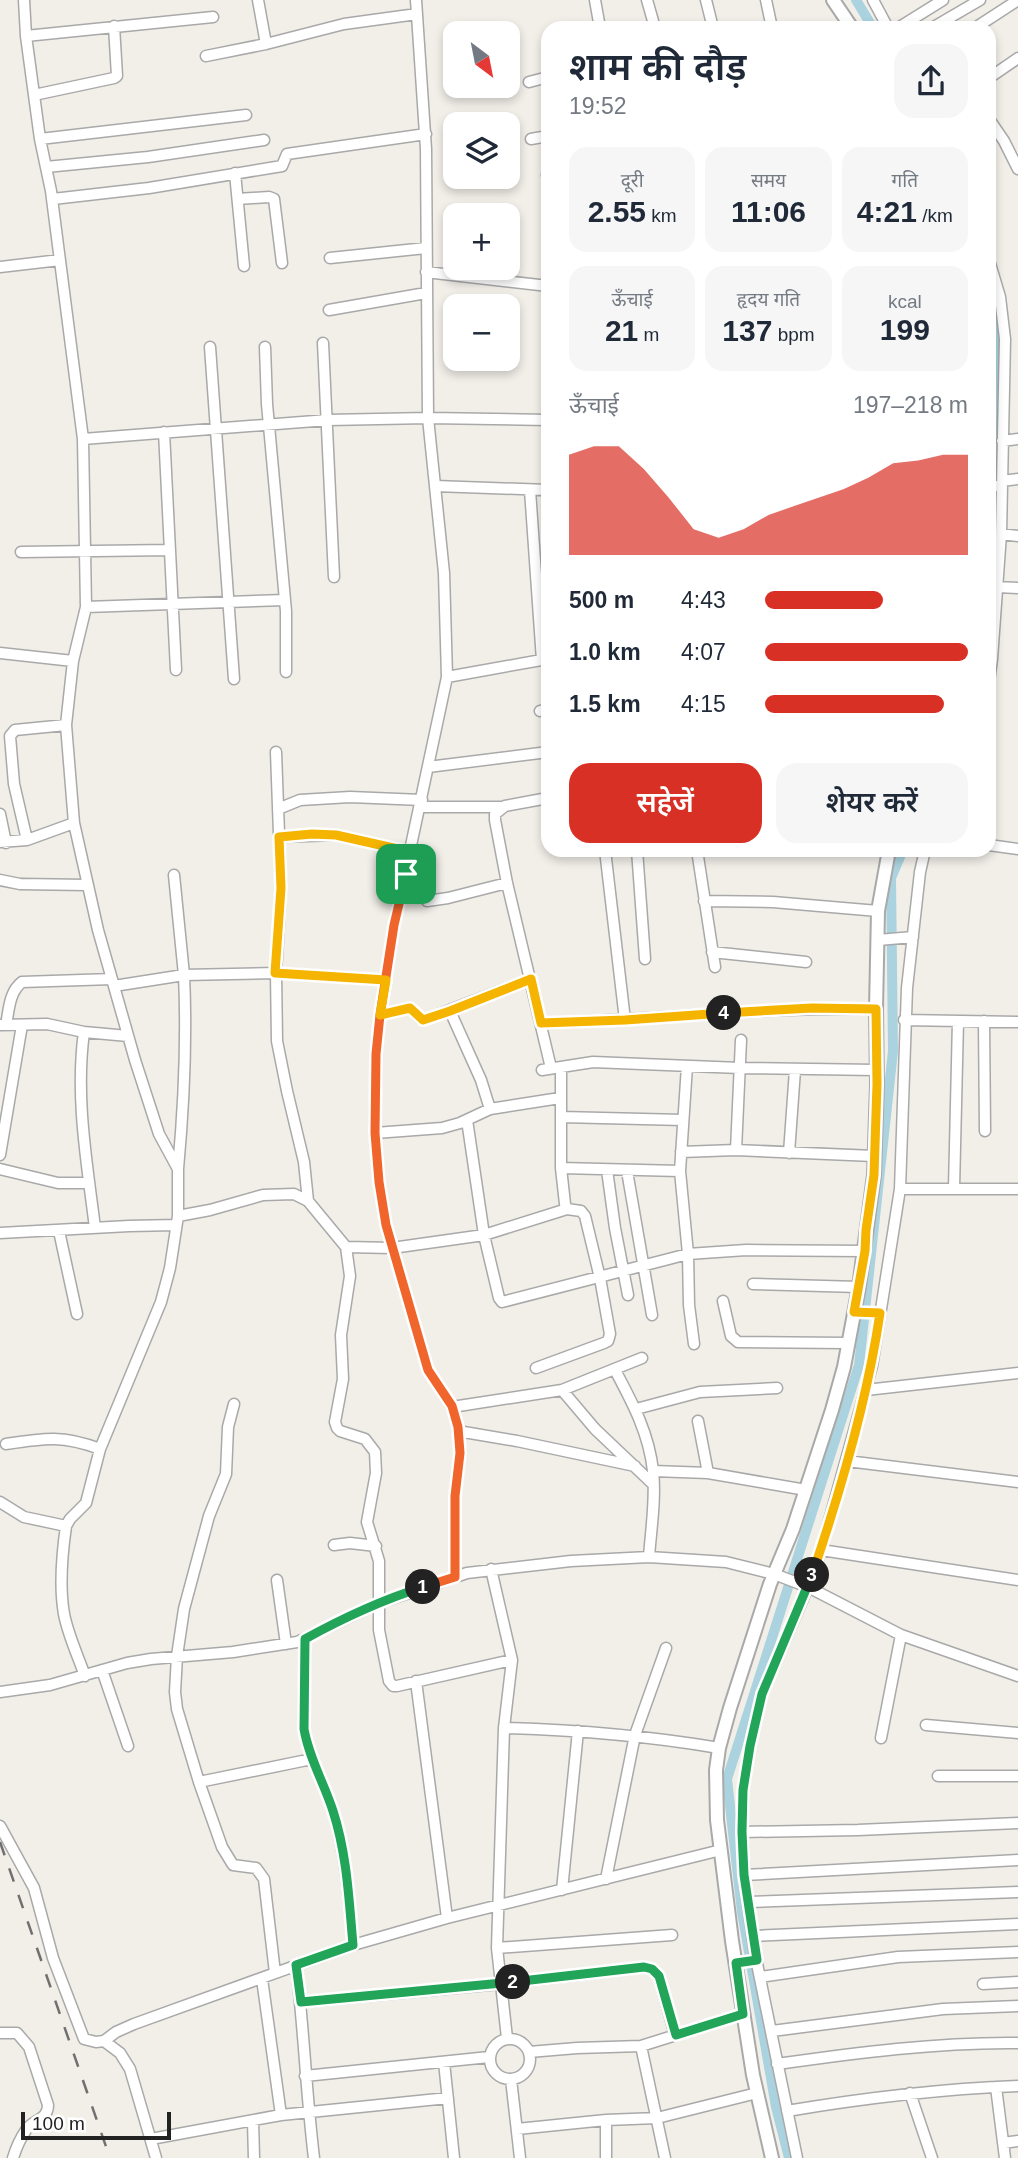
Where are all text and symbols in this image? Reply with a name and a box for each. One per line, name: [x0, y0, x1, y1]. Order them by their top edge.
north arrow: [443, 21, 520, 98]
map controls: [443, 21, 520, 371]
button: share: [894, 44, 968, 118]
text: शाम की दौड़: [569, 46, 747, 88]
text: 19:52: [569, 93, 627, 119]
button: layers: [443, 112, 520, 189]
text: दूरी: [621, 170, 644, 191]
text: समय: [751, 170, 786, 191]
text: गति: [892, 170, 918, 191]
text: 2.55: [588, 195, 646, 228]
text: 11:06: [731, 195, 806, 228]
text: 4:21: [857, 195, 917, 228]
button: +: [443, 203, 520, 280]
text: km: [646, 205, 677, 226]
text: /km: [917, 205, 953, 226]
text: ऊँचाई: [612, 289, 653, 310]
text: हृदय गति: [737, 289, 800, 310]
text: kcal: [888, 291, 922, 312]
button: −: [443, 294, 520, 371]
text: 199: [880, 313, 930, 346]
text: 21: [605, 314, 638, 347]
text: 137: [722, 314, 772, 347]
text: m: [638, 324, 659, 345]
text: bpm: [772, 324, 815, 345]
text: ऊँचाई: [569, 392, 619, 418]
text: 197–218 m: [853, 392, 968, 418]
text: 500 m: [569, 587, 634, 613]
text: 4:43: [681, 587, 726, 613]
text: 1.0 km: [569, 639, 641, 665]
text: 4:07: [681, 639, 726, 665]
text: 1.5 km: [569, 691, 641, 717]
text: 4:15: [681, 691, 726, 717]
button: सहेजें: [569, 763, 762, 843]
button: शेयर करें: [776, 763, 968, 843]
pin: [376, 844, 436, 904]
icon: arrive: [387, 855, 425, 893]
pin: 4: [706, 996, 742, 1030]
text: 4: [718, 1002, 729, 1023]
pin: 3: [794, 1558, 830, 1592]
text: 3: [806, 1564, 817, 1585]
pin: 1: [406, 1570, 440, 1604]
text: 1: [417, 1576, 428, 1597]
pin: 2: [496, 1965, 530, 2000]
text: 2: [507, 1971, 518, 1992]
scale bar: [21, 2109, 172, 2141]
text: 100 m: [32, 2113, 85, 2134]

